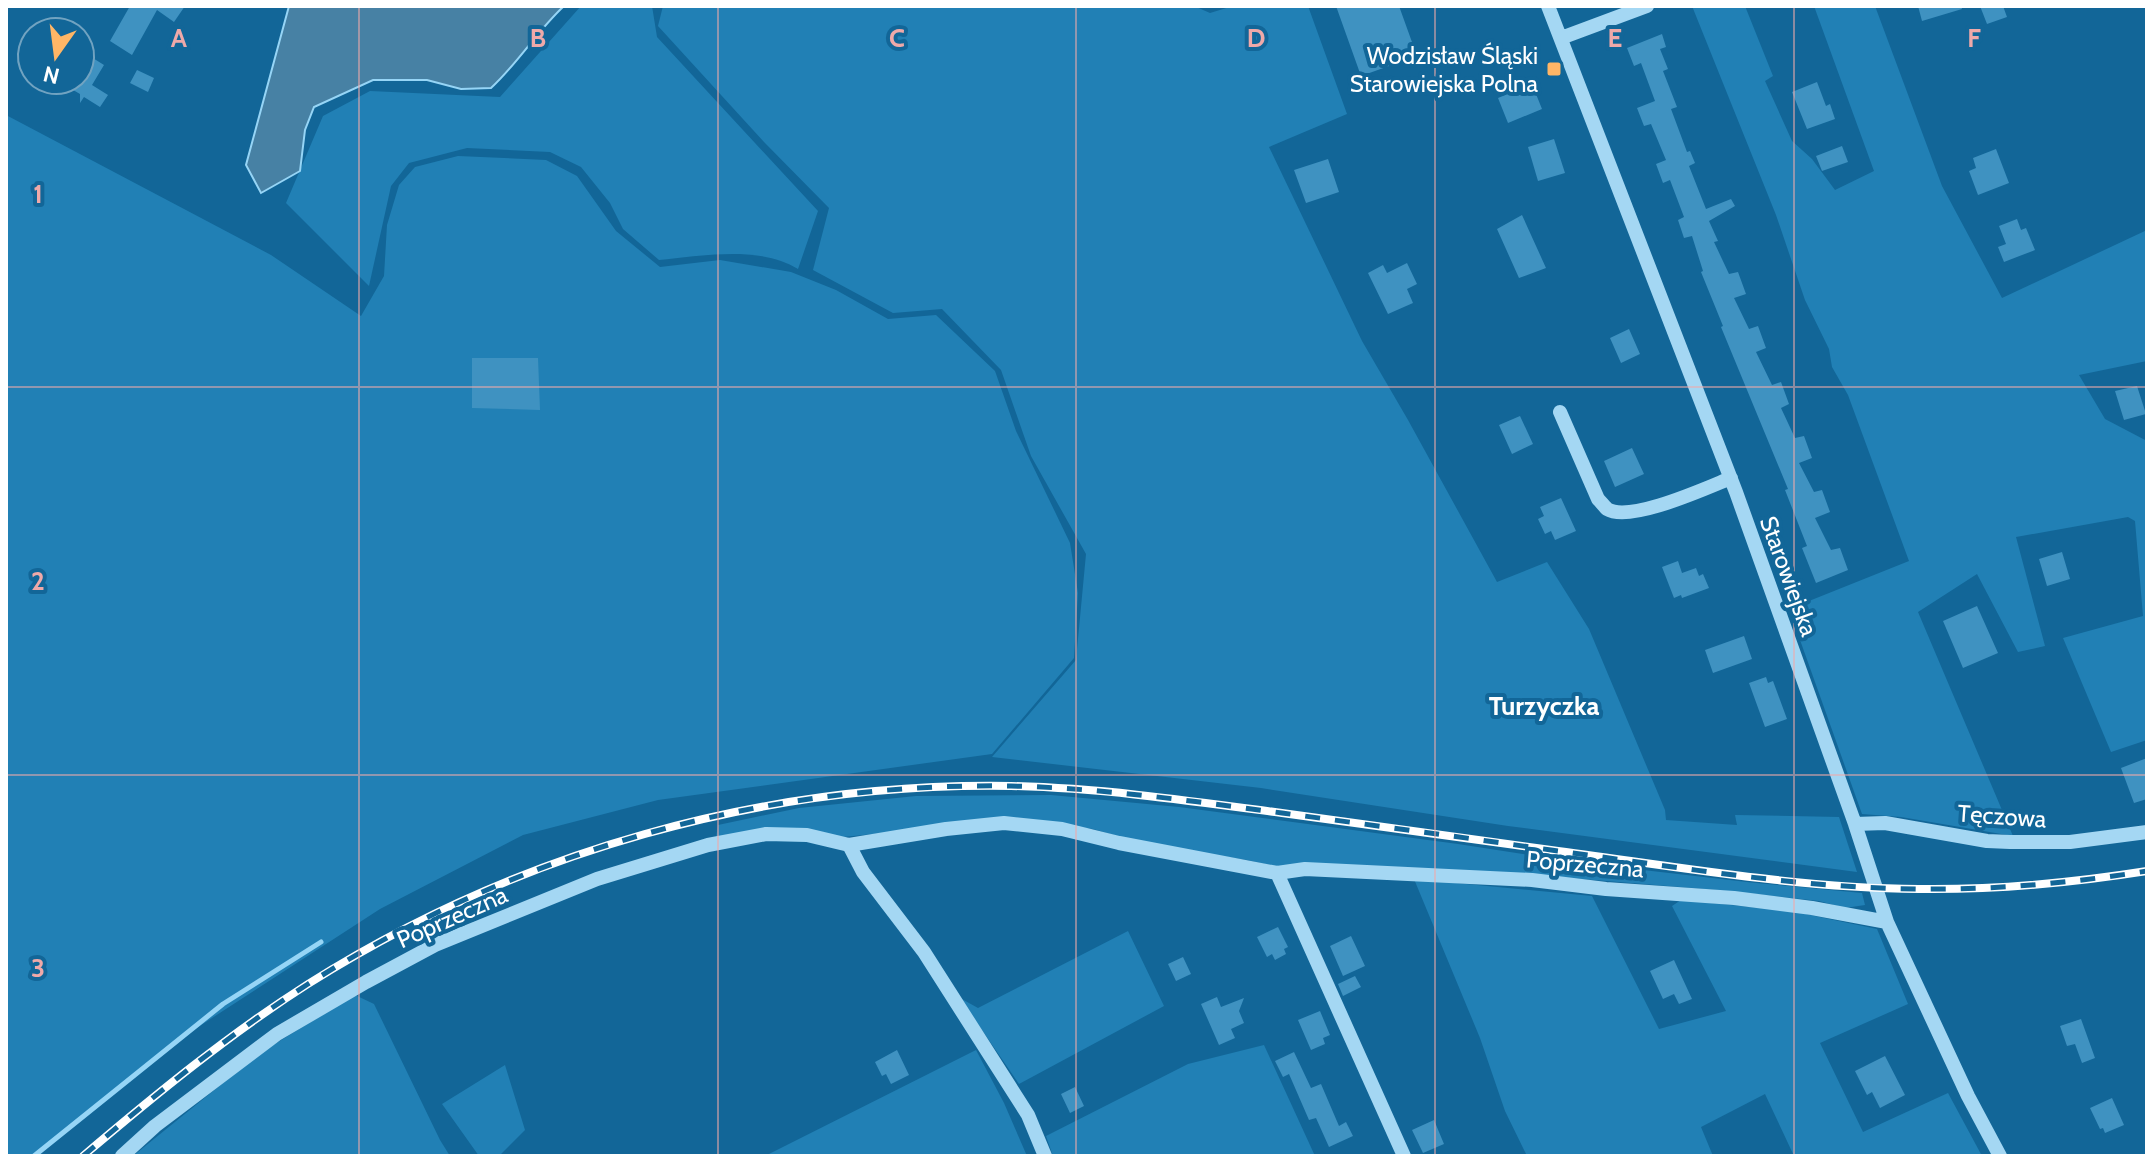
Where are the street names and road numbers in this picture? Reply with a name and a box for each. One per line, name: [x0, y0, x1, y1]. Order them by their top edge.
street label: Starowiejska: [1754, 512, 1824, 640]
street label: Tęczowa: [1957, 798, 2048, 834]
street label: Poprzeczna: [1525, 844, 1646, 884]
street label: Poprzeczna: [392, 880, 512, 954]

